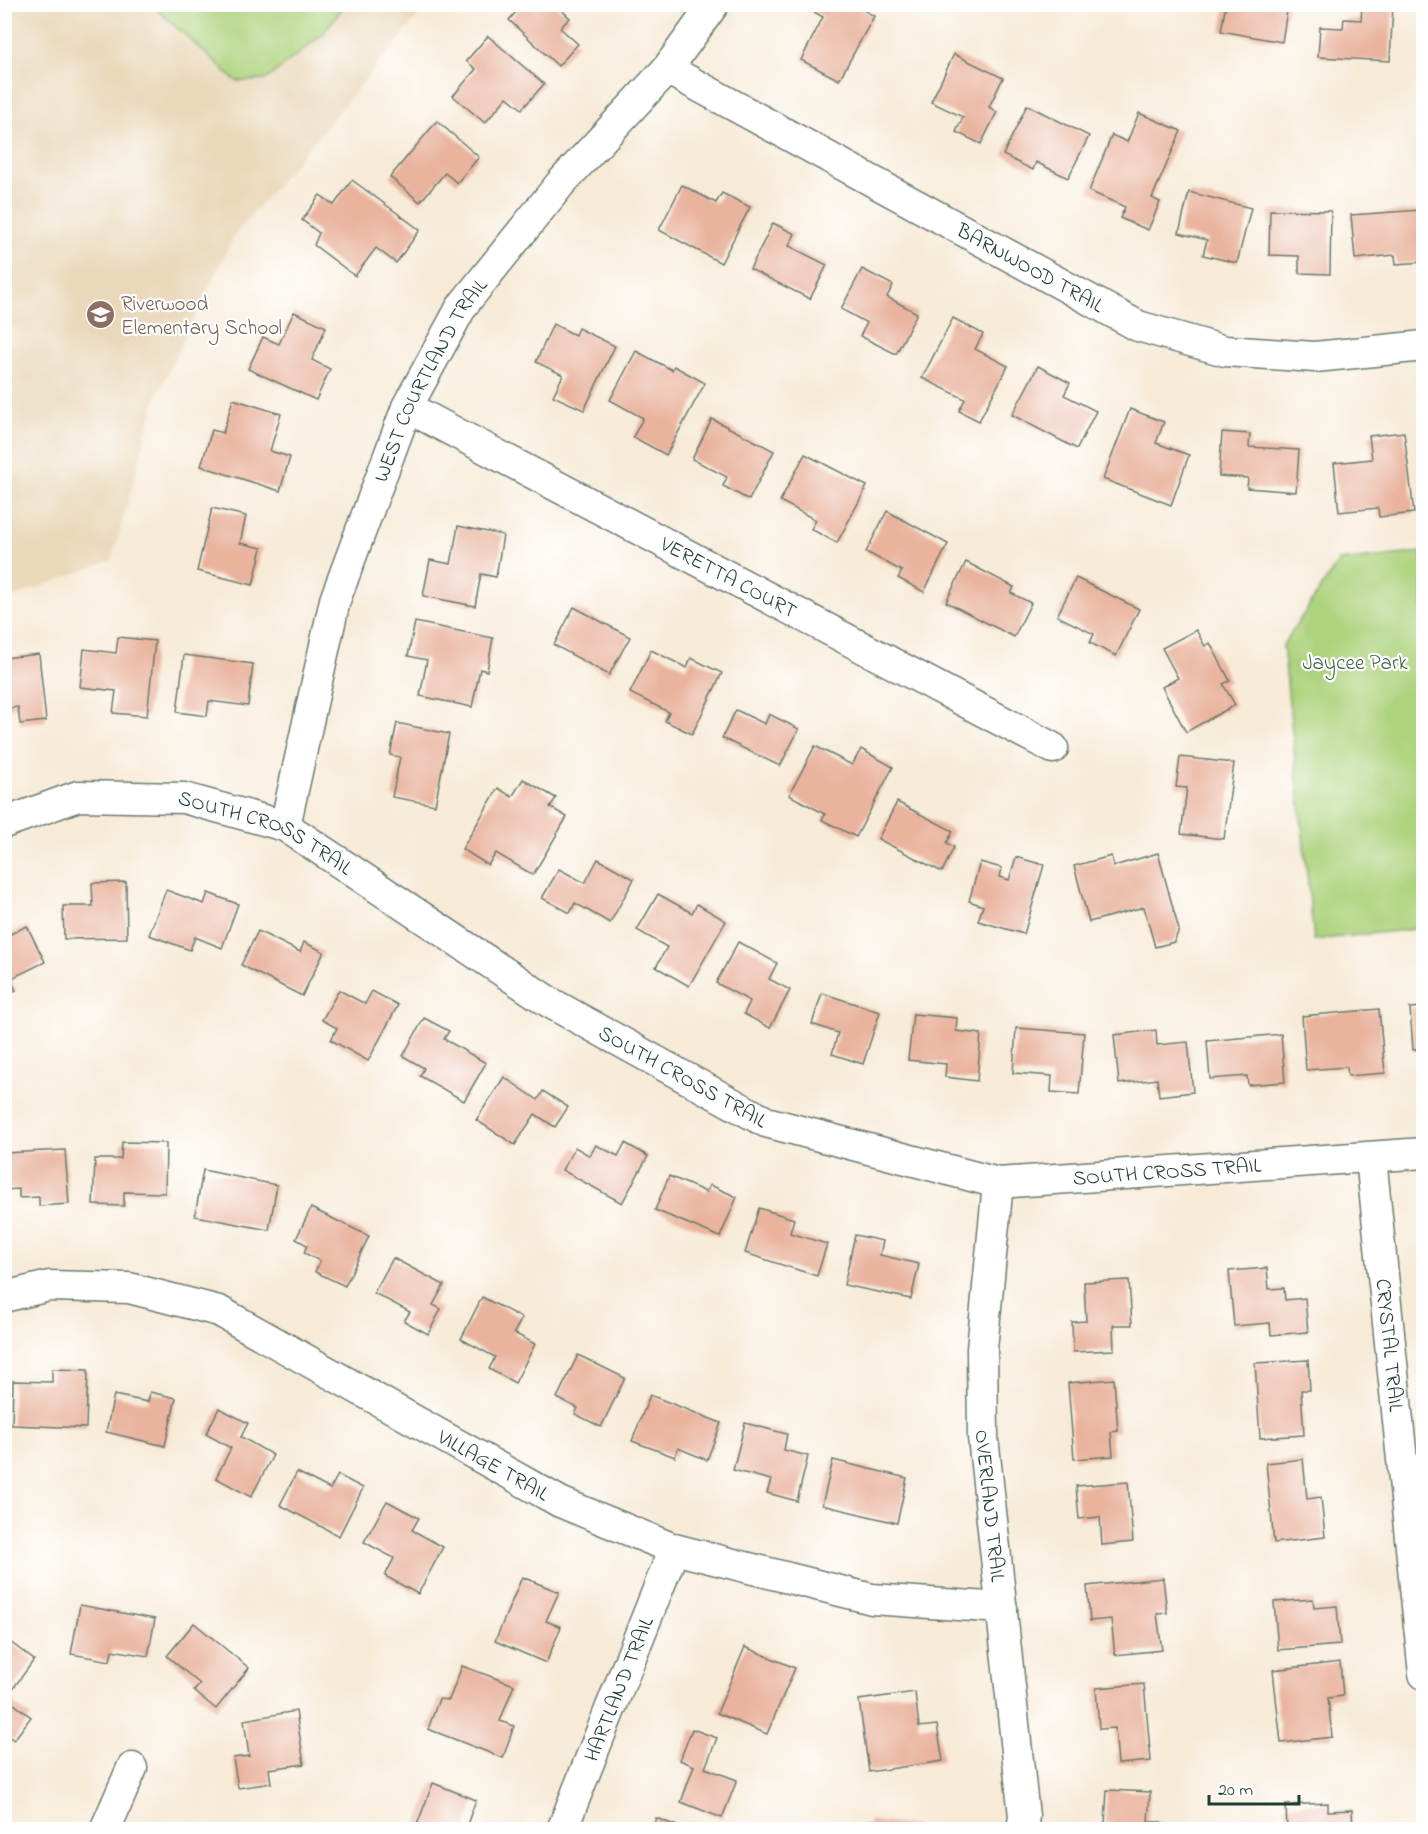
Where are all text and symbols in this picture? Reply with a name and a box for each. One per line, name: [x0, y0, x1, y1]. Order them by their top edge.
street label: BARNWOOD TRAIL: [949, 216, 1109, 322]
street label: WEST COURTLAND TRAIL: [367, 272, 496, 487]
place label: Riverwood Elementary School: [121, 290, 282, 346]
school or university icon: Riverwood Elementary School: [84, 299, 116, 331]
street label: VERETTA COURT: [653, 530, 802, 627]
park label: Jaycee Park: [1302, 649, 1408, 681]
street label: SOUTH CROSS TRAIL: [174, 784, 358, 884]
street label: SOUTH CROSS TRAIL: [592, 1019, 772, 1137]
street label: SOUTH CROSS TRAIL: [1072, 1151, 1262, 1195]
street label: CRYSTAL TRAIL: [1366, 1277, 1410, 1413]
street label: VILLAGE TRAIL: [430, 1423, 554, 1510]
street label: OVERLAND TRAIL: [966, 1430, 1012, 1584]
street label: HARTLAND TRAIL: [578, 1612, 663, 1766]
scale bar: [1209, 1768, 1299, 1806]
text: 20 m: [1218, 1778, 1253, 1804]

